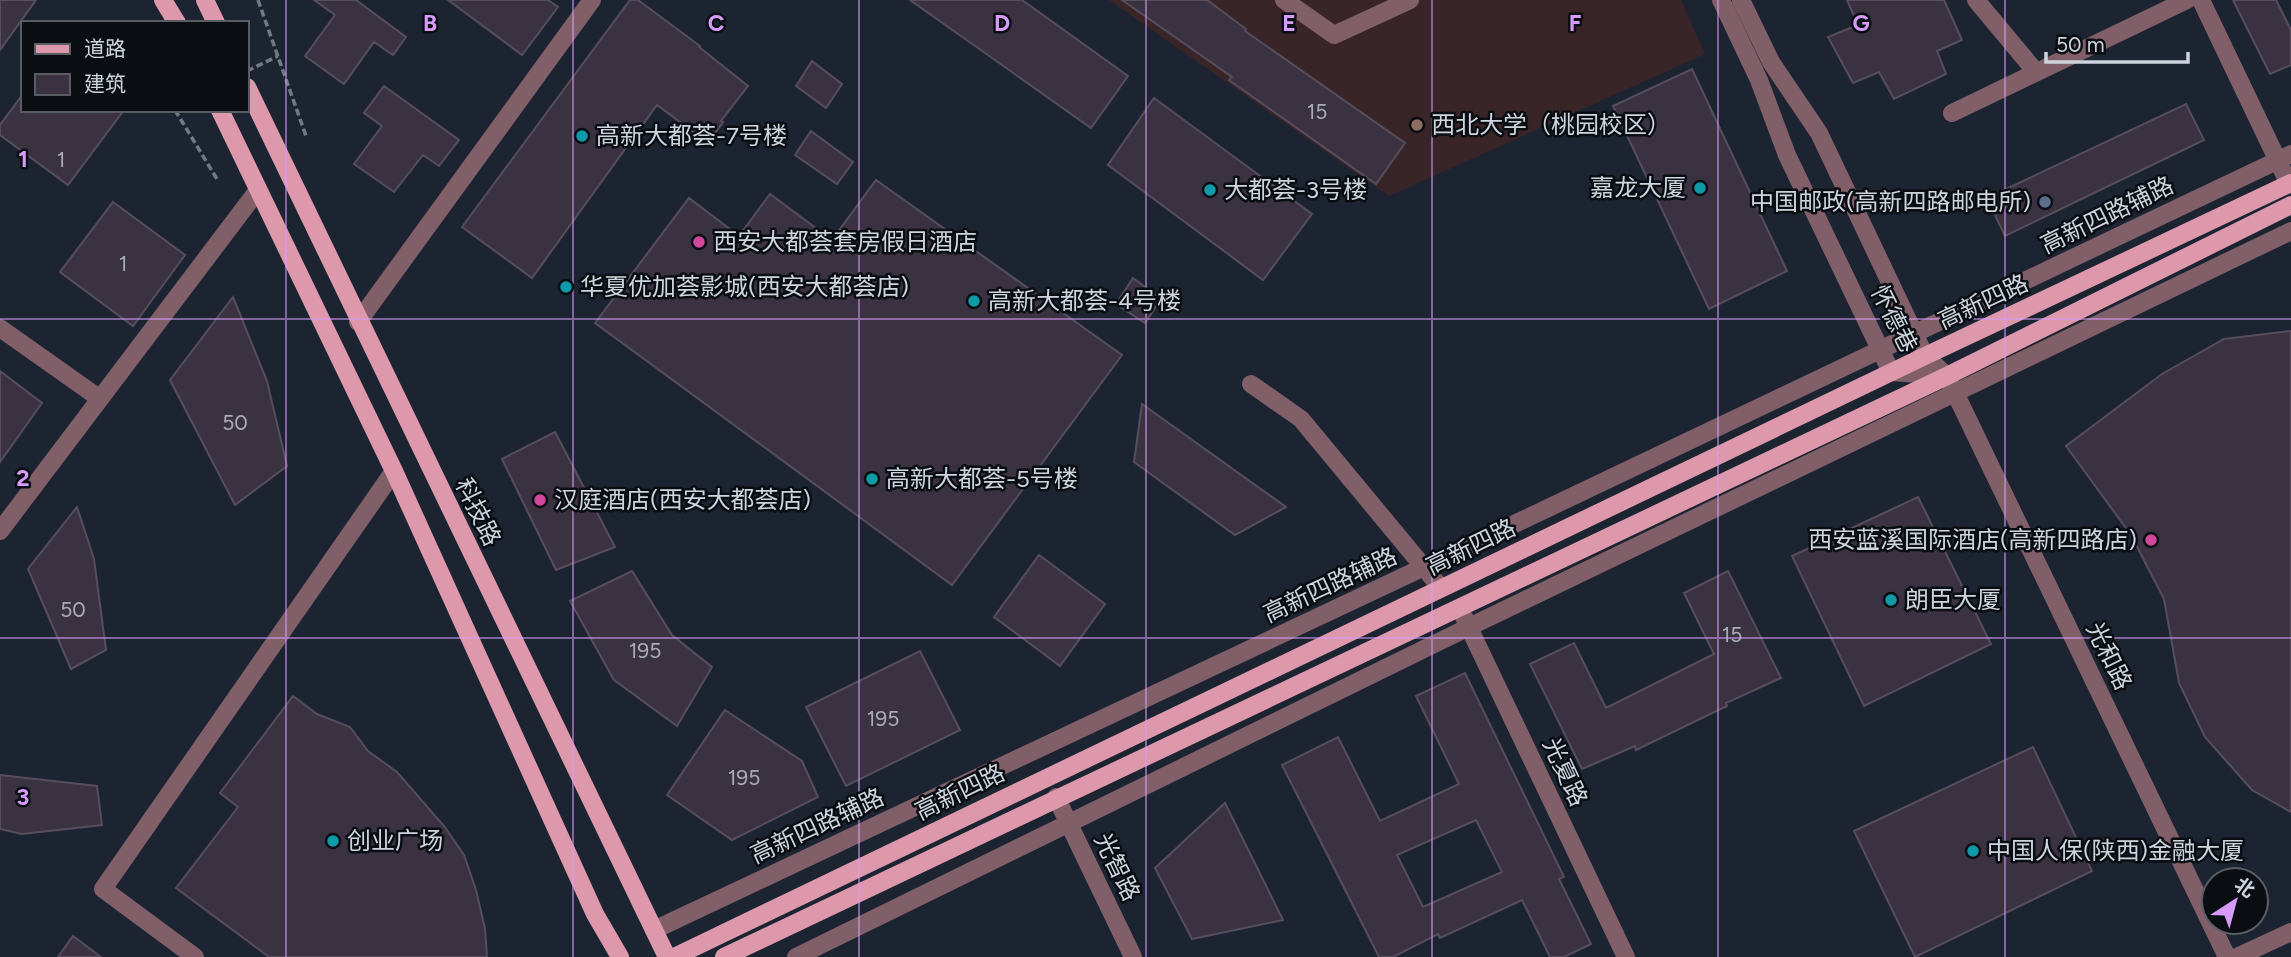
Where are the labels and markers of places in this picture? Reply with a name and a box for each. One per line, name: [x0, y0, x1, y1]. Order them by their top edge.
place label: 西北大学（桃园校区）: [1431, 110, 1671, 139]
marker: 西北大学（桃园校区）: [1409, 117, 1425, 133]
place label: 高新大都荟-7号楼: [596, 121, 787, 150]
marker: 高新大都荟-7号楼: [574, 128, 590, 144]
place label: 嘉龙大厦: [1590, 173, 1686, 202]
place label: 大都荟-3号楼: [1224, 175, 1367, 204]
marker: 嘉龙大厦: [1692, 180, 1708, 196]
marker: 大都荟-3号楼: [1202, 182, 1218, 198]
place label: 中国邮政(高新四路邮电所): [1750, 187, 2031, 216]
marker: 中国邮政(高新四路邮电所): [2037, 194, 2053, 210]
place label: 西安大都荟套房假日酒店: [713, 227, 977, 256]
marker: 西安大都荟套房假日酒店: [691, 234, 707, 250]
place label: 华夏优加荟影城(西安大都荟店): [580, 272, 909, 301]
marker: 华夏优加荟影城(西安大都荟店): [558, 279, 574, 295]
place label: 高新大都荟-4号楼: [988, 286, 1181, 315]
marker: 高新大都荟-4号楼: [966, 293, 982, 309]
place label: 高新大都荟-5号楼: [886, 464, 1078, 493]
marker: 高新大都荟-5号楼: [864, 471, 880, 487]
place label: 汉庭酒店(西安大都荟店): [554, 485, 811, 514]
marker: 汉庭酒店(西安大都荟店): [532, 492, 548, 508]
place label: 西安蓝溪国际酒店(高新四路店): [1808, 525, 2137, 554]
marker: 西安蓝溪国际酒店(高新四路店): [2143, 532, 2159, 548]
place label: 朗臣大厦: [1905, 585, 2001, 614]
marker: 朗臣大厦: [1883, 592, 1899, 608]
place label: 创业广场: [347, 826, 443, 855]
marker: 创业广场: [325, 833, 341, 849]
place label: 中国人保(陕西)金融大厦: [1987, 836, 2244, 865]
marker: 中国人保(陕西)金融大厦: [1965, 843, 1981, 859]

